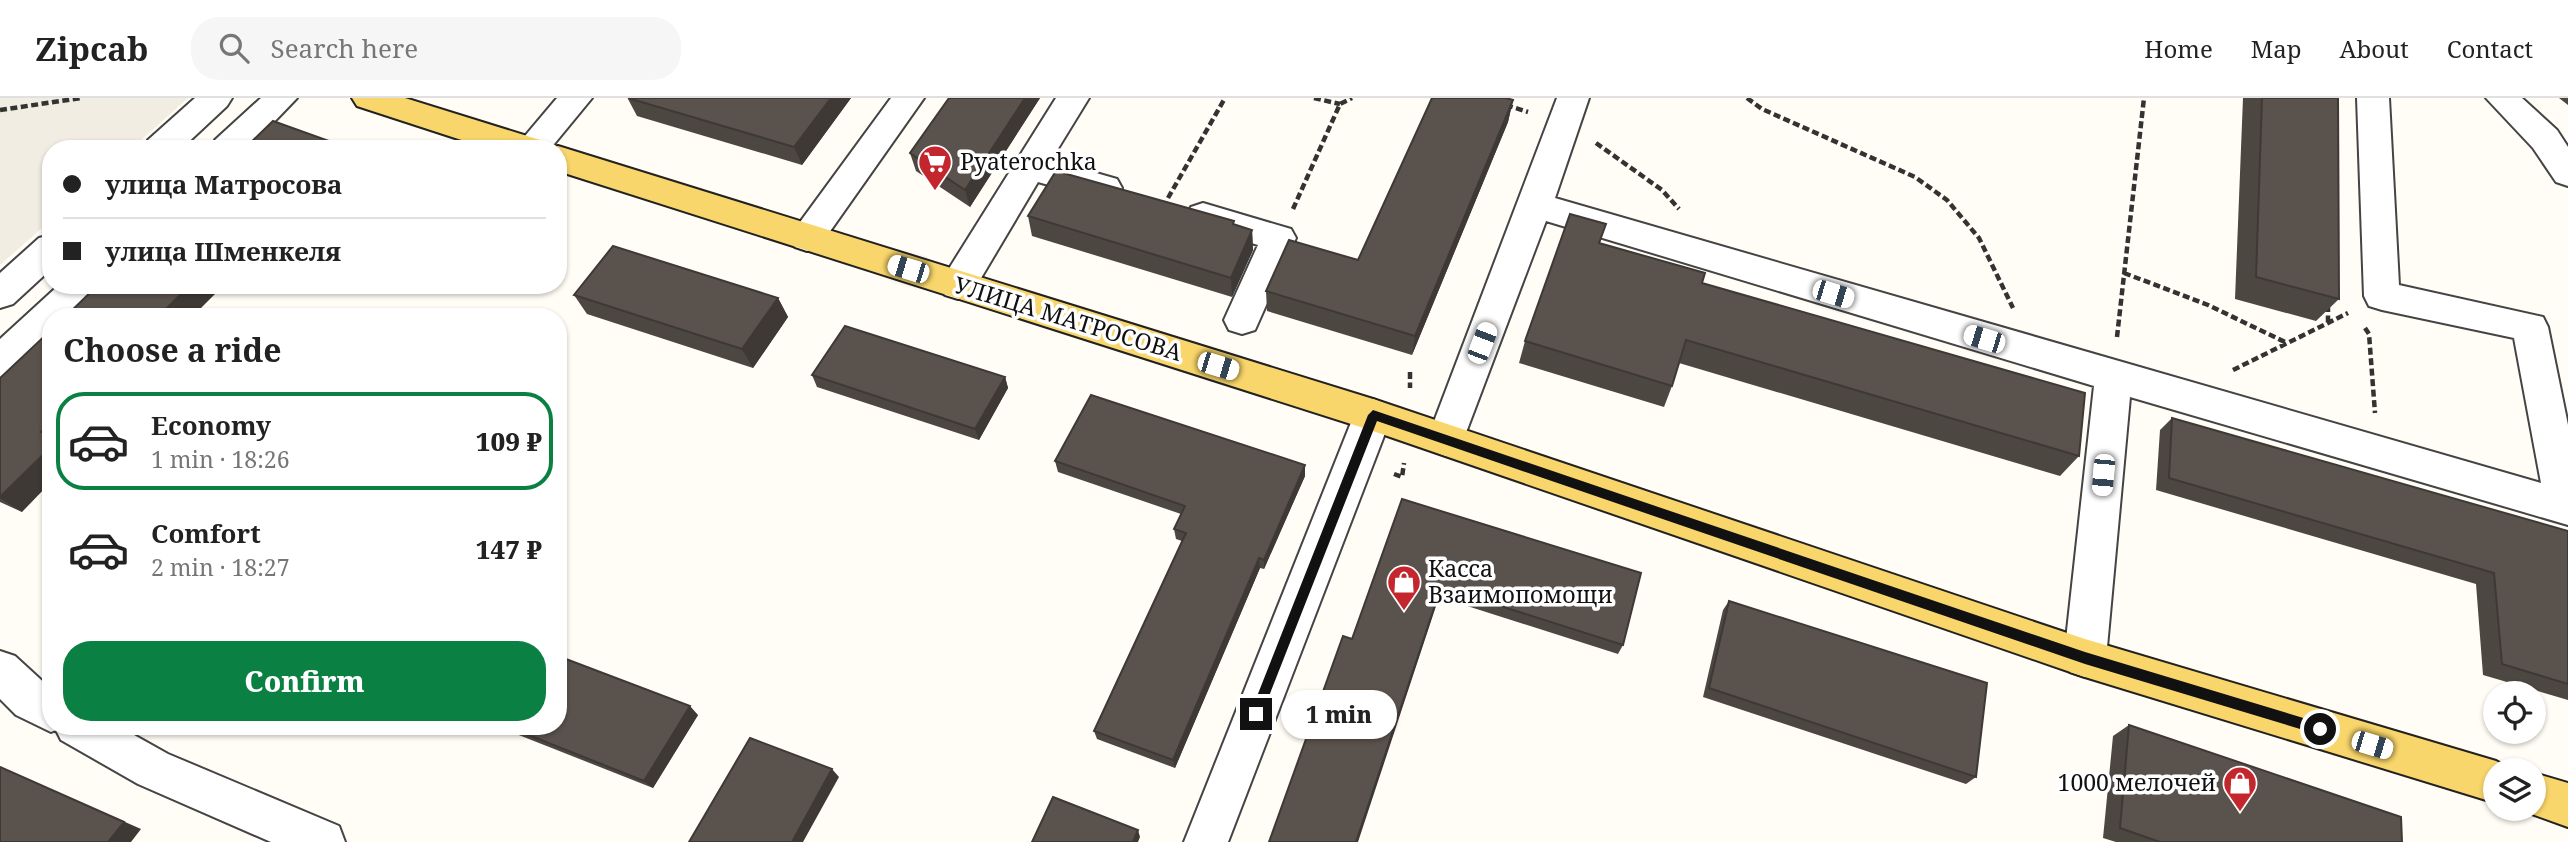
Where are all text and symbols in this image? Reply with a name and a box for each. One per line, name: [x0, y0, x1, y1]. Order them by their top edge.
search box: [191, 17, 681, 80]
text: Zipcab: [35, 26, 149, 71]
icon: search: [215, 29, 253, 67]
text: Search here: [271, 30, 418, 66]
text: Home: [2144, 32, 2213, 65]
text: Map: [2251, 32, 2302, 65]
text: About: [2340, 32, 2409, 65]
text: Contact: [2447, 32, 2533, 65]
supermarket icon: Pyaterochka: [916, 143, 954, 192]
place label: Pyaterochka: [960, 145, 1097, 177]
text: улица Матросова: [105, 166, 342, 202]
text: улица Шменкеля: [105, 233, 341, 269]
car: [885, 253, 932, 285]
street label: УЛИЦА МАТРОСОВА: [950, 268, 1187, 368]
car: [1810, 278, 1857, 310]
car: [1465, 320, 1500, 366]
car: [1961, 323, 2008, 355]
text: Choose a ride: [63, 328, 282, 371]
car: [1195, 350, 1242, 382]
text: Economy: [151, 407, 271, 443]
icon: car: [67, 410, 130, 473]
text: 109 ₽: [476, 423, 542, 459]
text: 1 min · 18:26: [151, 443, 289, 475]
car: [2091, 453, 2116, 497]
text: Comfort: [151, 515, 261, 551]
icon: car: [67, 518, 130, 581]
text: 147 ₽: [476, 531, 542, 567]
text: 2 min · 18:27: [151, 551, 289, 583]
place label: Касса Взаимопомощи: [1428, 552, 1613, 610]
shop icon: Касса Взаимопомощи: [1385, 563, 1423, 612]
button: Confirm: [63, 641, 546, 721]
map controls: [2483, 681, 2546, 821]
button: locate: [2483, 681, 2546, 744]
callout: 1 min: [1280, 690, 1396, 738]
route end: [1240, 698, 1272, 730]
text: 1 min: [1306, 698, 1372, 730]
route start: [2304, 713, 2336, 745]
car: [2349, 729, 2396, 761]
button: layers: [2483, 758, 2546, 821]
shop icon: 1000 мелочей: [2221, 764, 2259, 813]
place label: 1000 мелочей: [2058, 766, 2216, 798]

